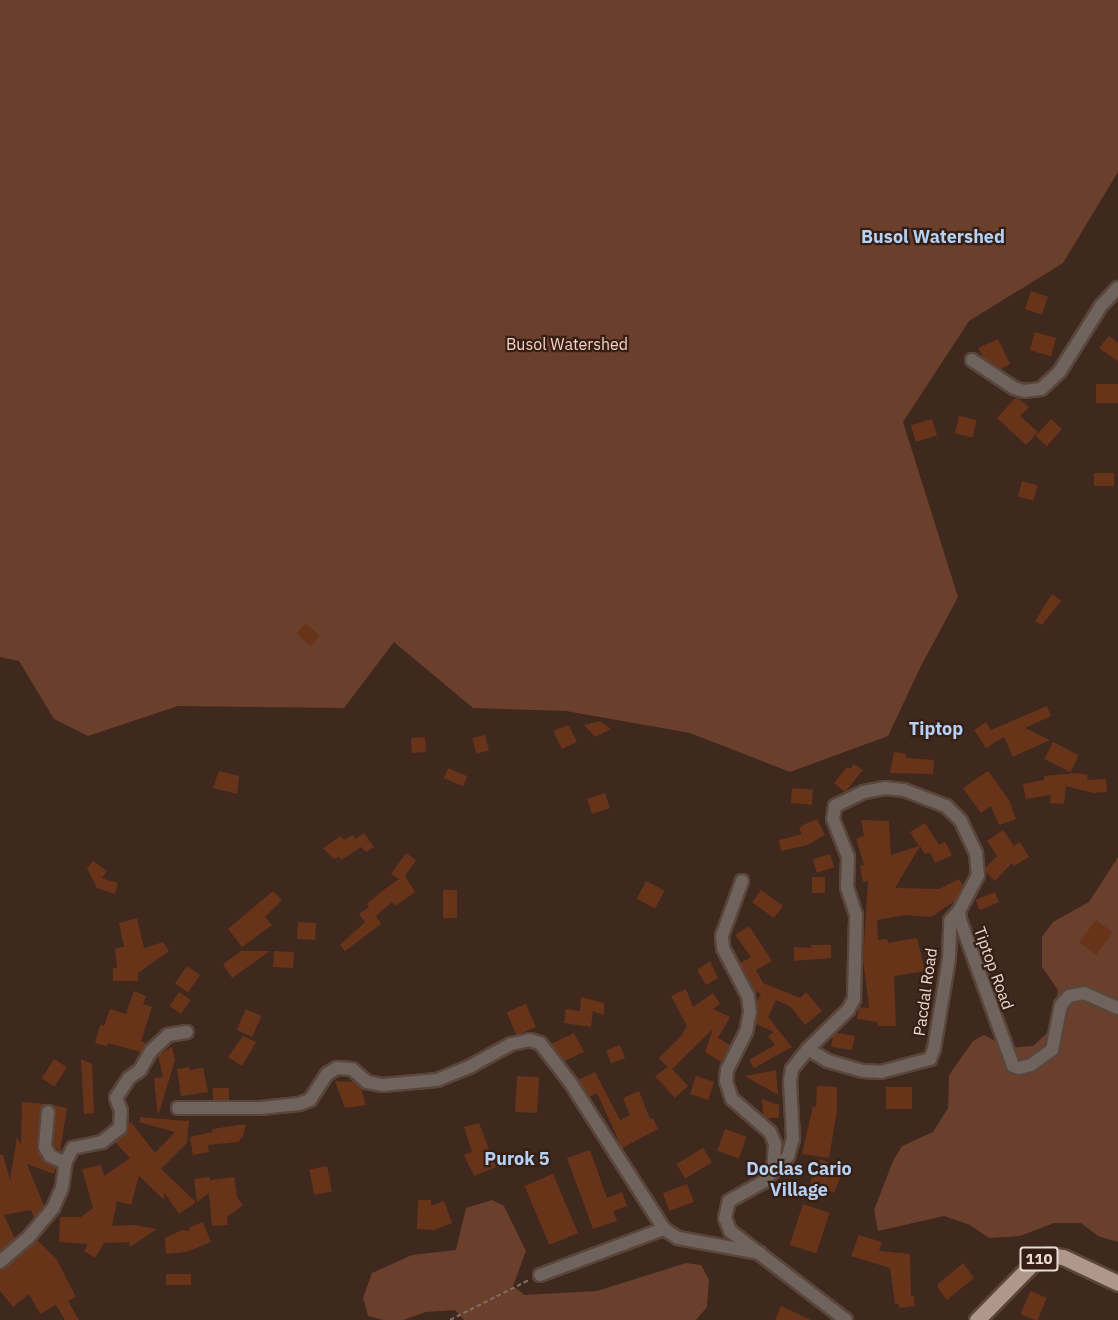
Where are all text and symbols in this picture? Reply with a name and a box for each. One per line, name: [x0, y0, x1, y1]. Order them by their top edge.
district label: Busol Watershed: [861, 226, 1005, 248]
park label: Busol Watershed: [506, 334, 628, 354]
district label: Tiptop: [909, 718, 963, 740]
street label: Tiptop Road: [970, 924, 1018, 1012]
street label: Pacdal Road: [909, 947, 941, 1037]
district label: Purok 5: [484, 1148, 550, 1170]
district label: Doclas Cario Village: [746, 1159, 852, 1202]
road number: 110: [1020, 1247, 1058, 1271]

